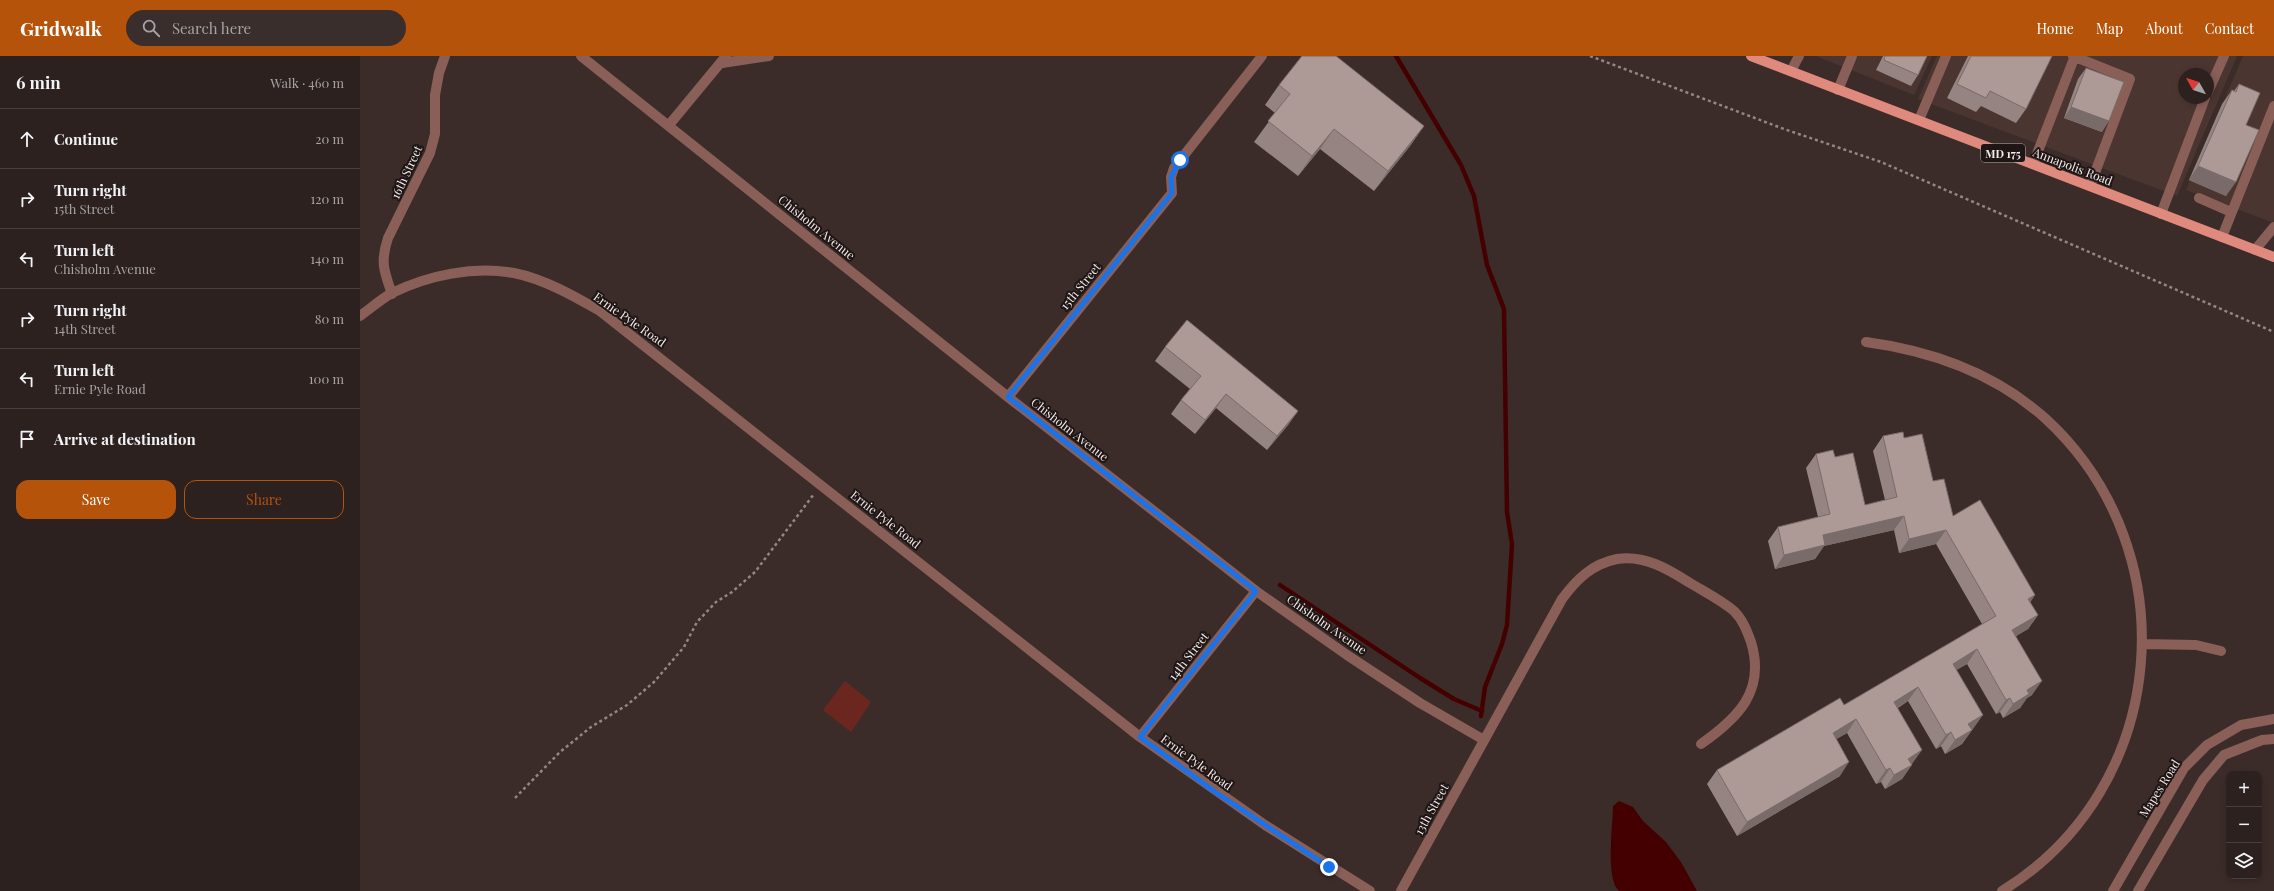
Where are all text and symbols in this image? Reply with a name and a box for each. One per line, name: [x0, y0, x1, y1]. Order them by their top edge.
search box: [126, 10, 406, 46]
text: Gridwalk: [20, 15, 102, 41]
icon: search: [140, 17, 162, 39]
text: Search here: [172, 18, 251, 38]
text: Home: [2036, 19, 2074, 38]
text: Map: [2096, 19, 2123, 38]
text: About: [2145, 19, 2183, 38]
text: Contact: [2205, 19, 2254, 38]
north arrow: [2178, 68, 2214, 104]
text: 6 min: [16, 71, 61, 93]
text: Walk · 460 m: [270, 74, 344, 91]
icon: ahead: [16, 128, 38, 150]
text: Continue: [54, 129, 118, 149]
text: 20 m: [315, 130, 344, 147]
street label: 16th Street: [387, 142, 426, 201]
street label: Annapolis Road: [2030, 143, 2115, 189]
road number: MD 175: [1981, 144, 2025, 162]
route start: [1171, 151, 1189, 169]
text: Turn right: [54, 180, 127, 200]
icon: right: [16, 188, 38, 210]
text: 120 m: [310, 190, 344, 207]
street label: Chisholm Avenue: [775, 191, 859, 263]
text: 15th Street: [54, 200, 114, 217]
text: Turn left: [54, 240, 115, 260]
icon: left: [16, 248, 38, 270]
text: 140 m: [310, 250, 344, 267]
street label: 15th Street: [1056, 259, 1104, 313]
text: Chisholm Avenue: [54, 260, 156, 277]
street label: Ernie Pyle Road: [591, 288, 669, 350]
text: Turn right: [54, 300, 127, 320]
icon: right: [16, 308, 38, 330]
text: 80 m: [315, 310, 344, 327]
text: 14th Street: [54, 320, 116, 337]
text: Turn left: [54, 360, 115, 380]
icon: left: [16, 368, 38, 390]
text: 100 m: [309, 370, 344, 387]
text: Ernie Pyle Road: [54, 380, 146, 397]
street label: Chisholm Avenue: [1028, 394, 1112, 464]
icon: arrive: [16, 428, 38, 450]
text: Arrive at destination: [54, 429, 196, 449]
button: Save: [16, 480, 176, 519]
button: Share: [184, 480, 344, 519]
street label: Ernie Pyle Road: [848, 487, 924, 551]
street label: Chisholm Avenue: [1284, 590, 1370, 658]
street label: 14th Street: [1164, 628, 1212, 683]
street label: Ernie Pyle Road: [1158, 731, 1236, 793]
street label: Mapes Road: [2135, 756, 2183, 820]
map controls: [2226, 771, 2262, 879]
button: +: [2226, 771, 2262, 807]
street label: 13th Street: [1410, 780, 1452, 837]
button: −: [2226, 807, 2262, 843]
button: layers: [2226, 843, 2262, 879]
route end: [1320, 858, 1338, 876]

